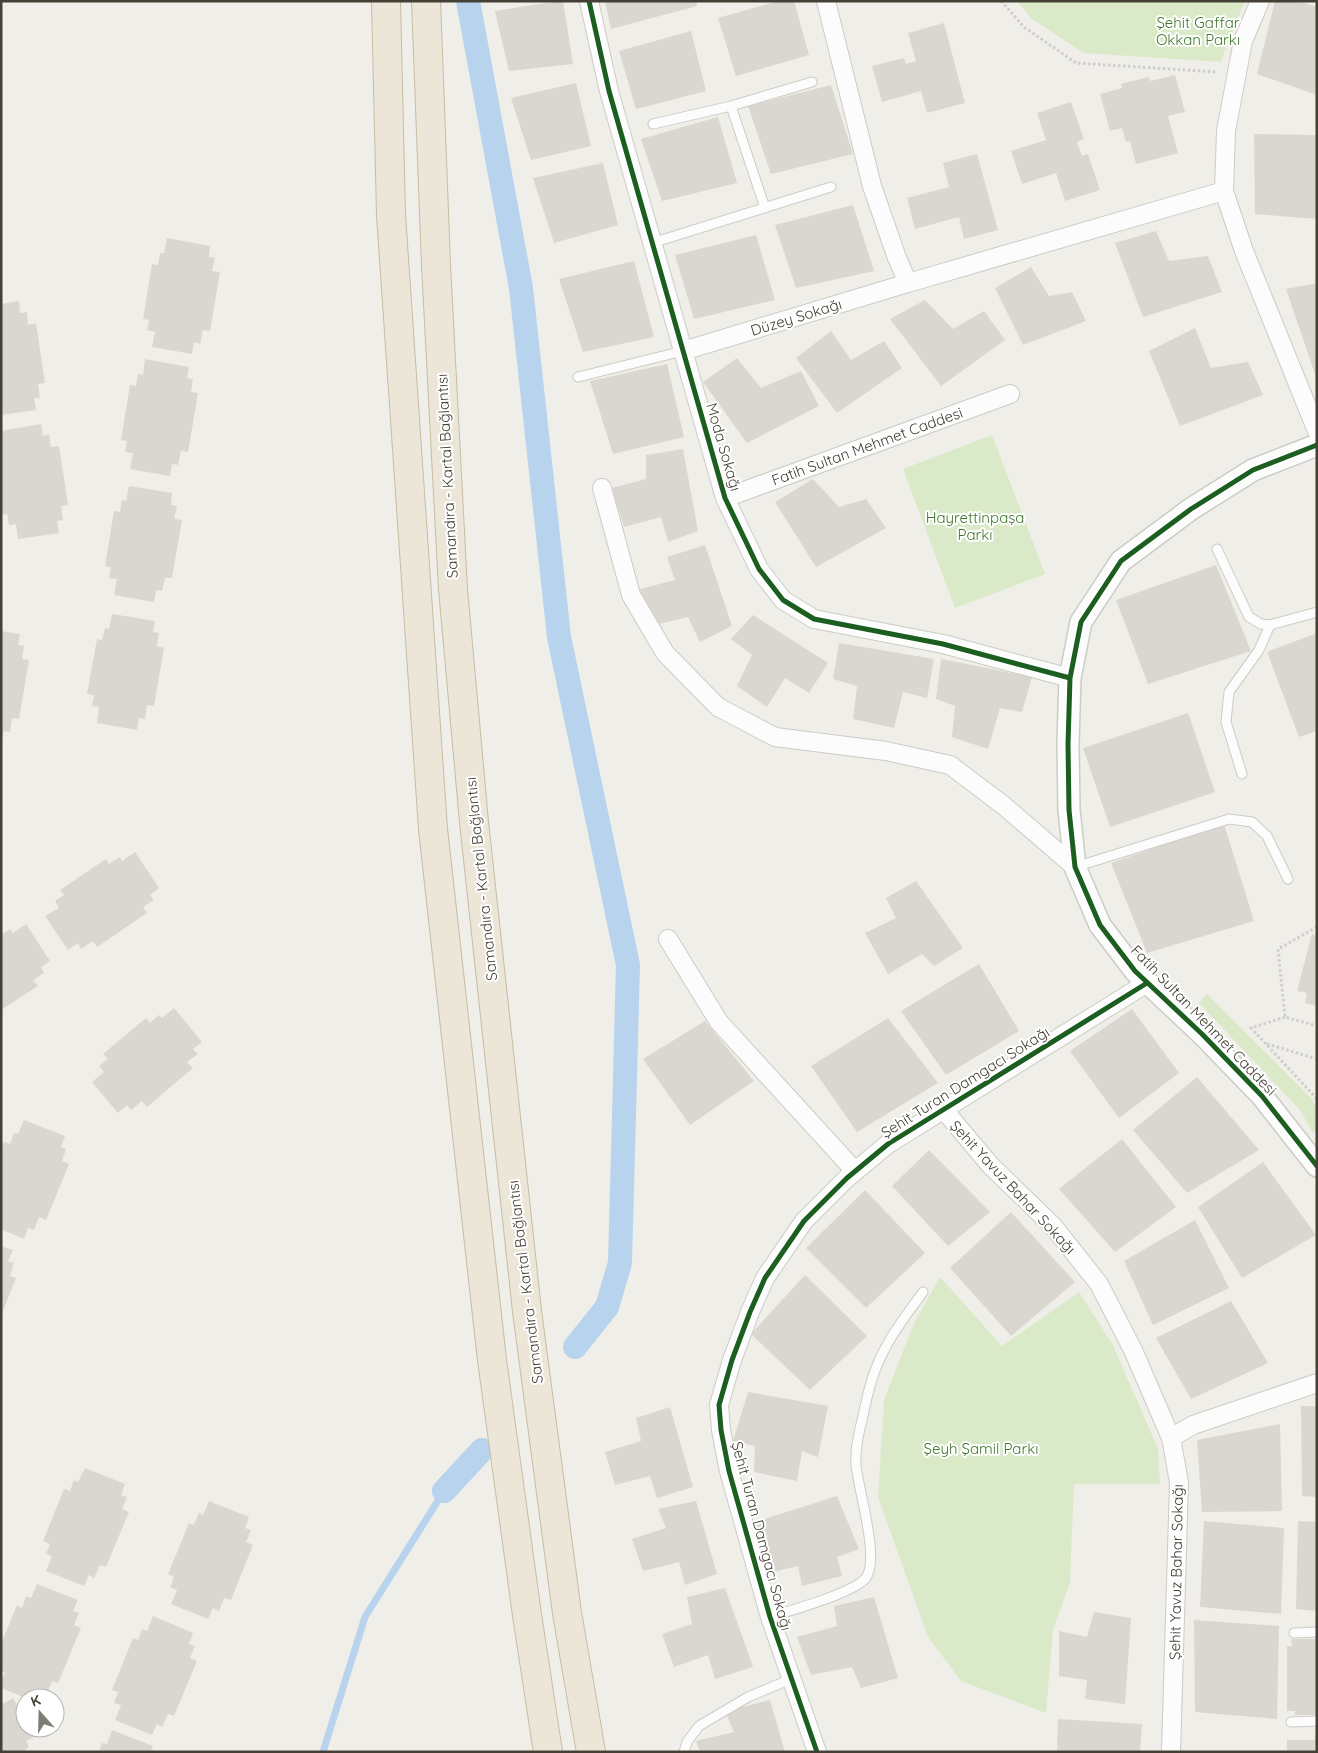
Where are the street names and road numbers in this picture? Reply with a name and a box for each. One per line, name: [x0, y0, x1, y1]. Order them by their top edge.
street label: Düzey Sokağı: [748, 294, 844, 340]
street label: Samandıra - Kartal Bağlantısı: [432, 373, 462, 579]
street label: Moda Sokağı: [702, 401, 746, 493]
street label: Fatih Sultan Mehmet Caddesi: [769, 403, 965, 489]
street label: Samandıra - Kartal Bağlantısı: [461, 776, 501, 982]
street label: Fatih Sultan Mehmet Caddesi: [1127, 941, 1281, 1099]
street label: Şehit Turan Damgacı Sokağı: [877, 1022, 1053, 1142]
street label: Şehit Yavuz Bahar Sokağı: [946, 1116, 1080, 1258]
street label: Samandıra - Kartal Bağlantısı: [503, 1179, 547, 1385]
street label: Şehit Turan Damgacı Sokağı: [728, 1439, 796, 1633]
street label: Şehit Yavuz Bahar Sokağı: [1165, 1484, 1187, 1660]

